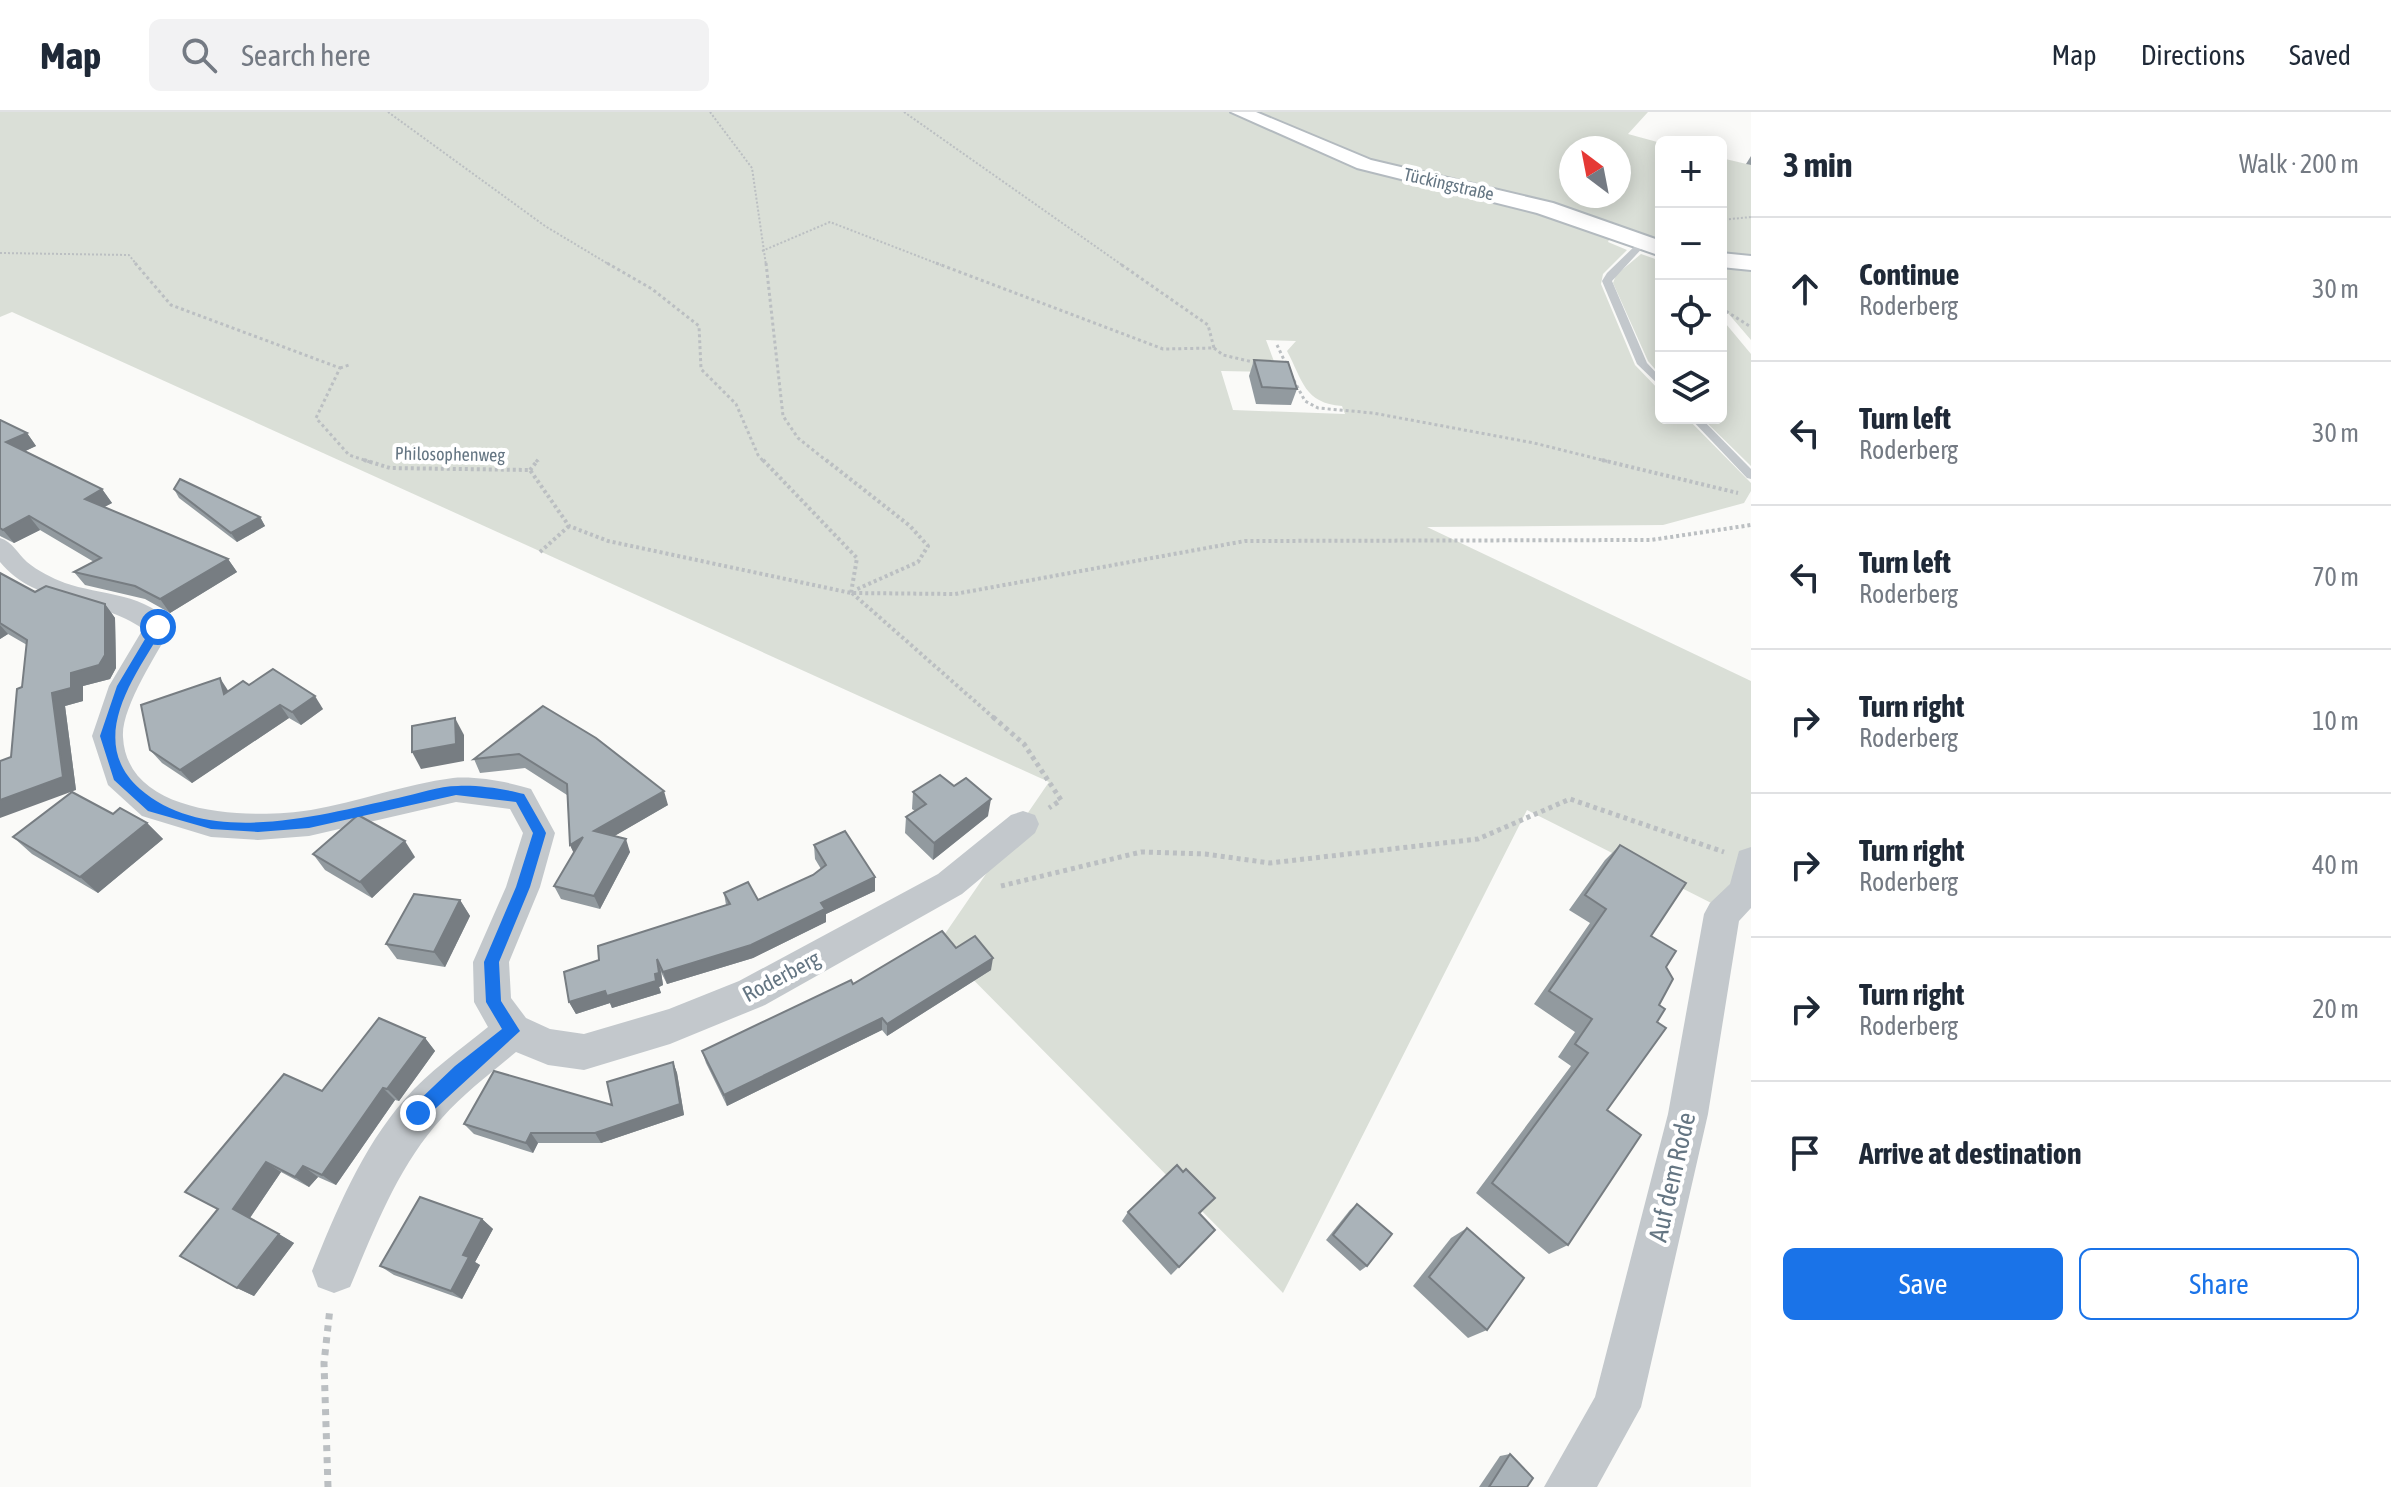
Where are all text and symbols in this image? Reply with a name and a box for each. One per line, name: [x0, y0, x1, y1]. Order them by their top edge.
search box: [149, 19, 709, 91]
icon: search: [177, 33, 221, 77]
text: Map: [40, 34, 101, 77]
text: Search here: [241, 38, 371, 72]
text: Map: [2052, 39, 2097, 71]
text: Directions: [2141, 39, 2245, 71]
text: Saved: [2289, 39, 2351, 71]
north arrow: [1559, 136, 1631, 208]
map controls: [1655, 136, 1727, 424]
button: +: [1655, 136, 1727, 208]
text: 3 min: [1783, 145, 1852, 184]
text: Walk · 200 m: [2239, 149, 2359, 179]
street label: Tückingstraße: [1402, 163, 1496, 205]
button: −: [1655, 208, 1727, 280]
text: Continue: [1859, 257, 1959, 291]
icon: ahead: [1783, 267, 1827, 311]
text: 30 m: [2312, 274, 2359, 304]
button: locate: [1655, 280, 1727, 352]
text: Roderberg: [1859, 291, 1958, 321]
button: layers: [1655, 352, 1727, 424]
text: Turn left: [1859, 401, 1951, 435]
icon: left: [1783, 411, 1827, 455]
text: 30 m: [2312, 418, 2359, 448]
text: Roderberg: [1859, 435, 1958, 465]
street label: Philosophenweg: [395, 443, 506, 465]
text: Turn left: [1859, 545, 1951, 579]
icon: left: [1783, 555, 1827, 599]
text: 70 m: [2312, 562, 2359, 592]
text: Roderberg: [1859, 579, 1958, 609]
route start: [140, 609, 176, 645]
text: Turn right: [1859, 689, 1965, 723]
icon: right: [1783, 699, 1827, 743]
text: 10 m: [2312, 706, 2359, 736]
text: Roderberg: [1859, 723, 1958, 753]
text: Turn right: [1859, 833, 1965, 867]
icon: right: [1783, 843, 1827, 887]
text: 40 m: [2312, 850, 2359, 880]
text: Roderberg: [1859, 867, 1958, 897]
street label: Roderberg: [738, 945, 825, 1007]
text: Turn right: [1859, 977, 1965, 1011]
icon: right: [1783, 987, 1827, 1031]
text: 20 m: [2312, 994, 2359, 1024]
text: Roderberg: [1859, 1011, 1958, 1041]
route end: [400, 1095, 436, 1131]
street label: Auf dem Rode: [1643, 1109, 1701, 1245]
icon: arrive: [1783, 1131, 1827, 1175]
text: Arrive at destination: [1859, 1136, 2081, 1170]
button: Save: [1783, 1248, 2063, 1320]
button: Share: [2079, 1248, 2359, 1320]

